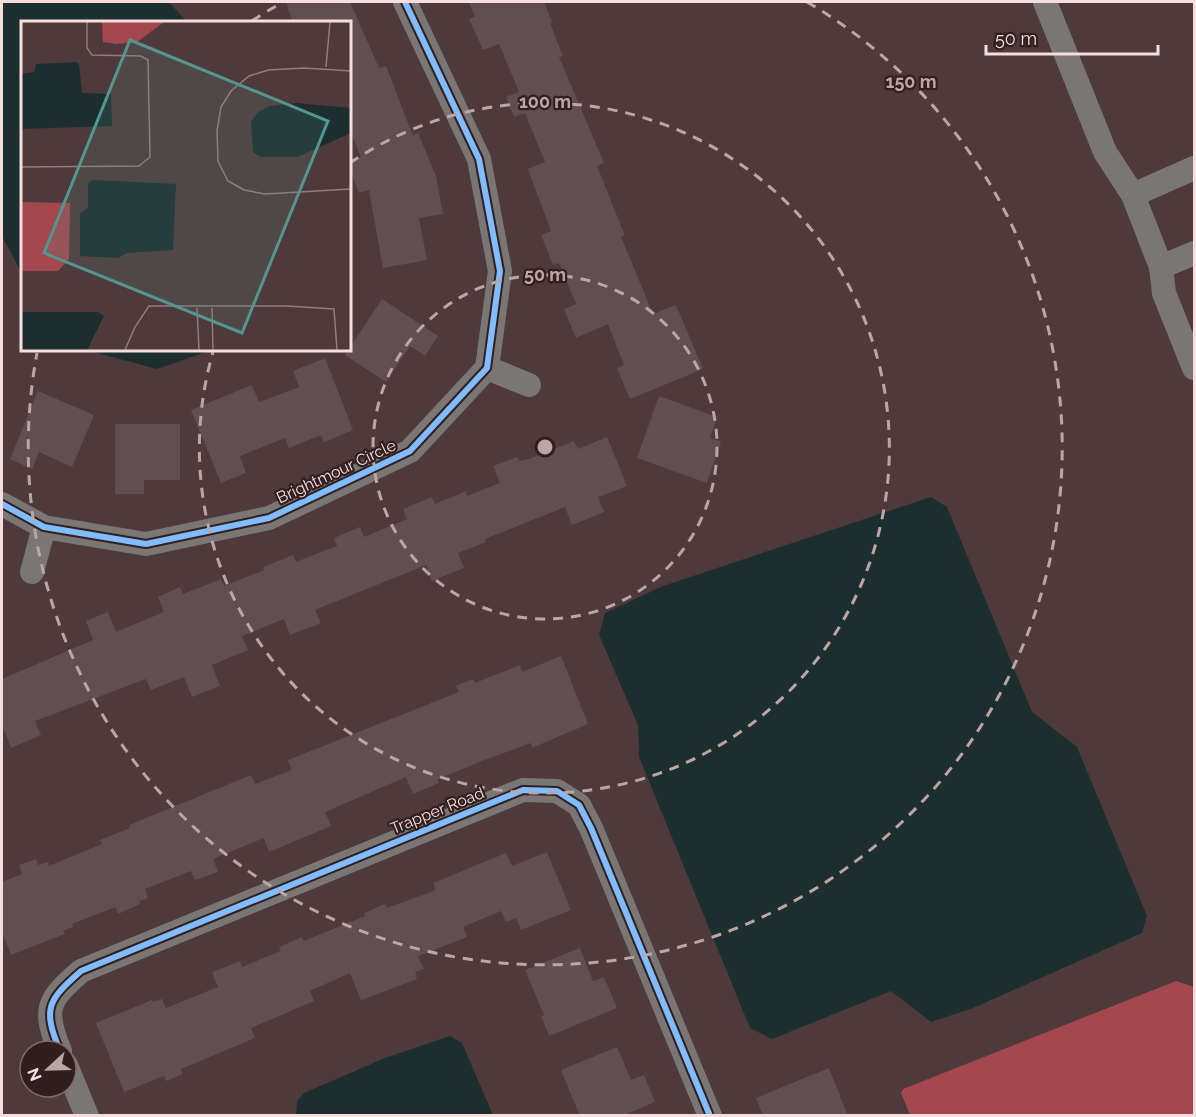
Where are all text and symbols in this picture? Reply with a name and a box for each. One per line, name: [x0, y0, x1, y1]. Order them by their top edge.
scale bar: [986, 18, 1158, 56]
inset map: [21, 21, 351, 351]
text: 50 m: [995, 28, 1037, 49]
text: 150 m: [886, 71, 937, 92]
text: 100 m: [519, 91, 571, 112]
text: 50 m: [524, 264, 566, 285]
street label: Brightmour Circle: [273, 435, 399, 507]
centre of rings: [535, 437, 555, 457]
street label: Trapper Road: [388, 783, 487, 838]
north arrow: [18, 1039, 78, 1099]
text: N: [23, 1065, 46, 1084]

